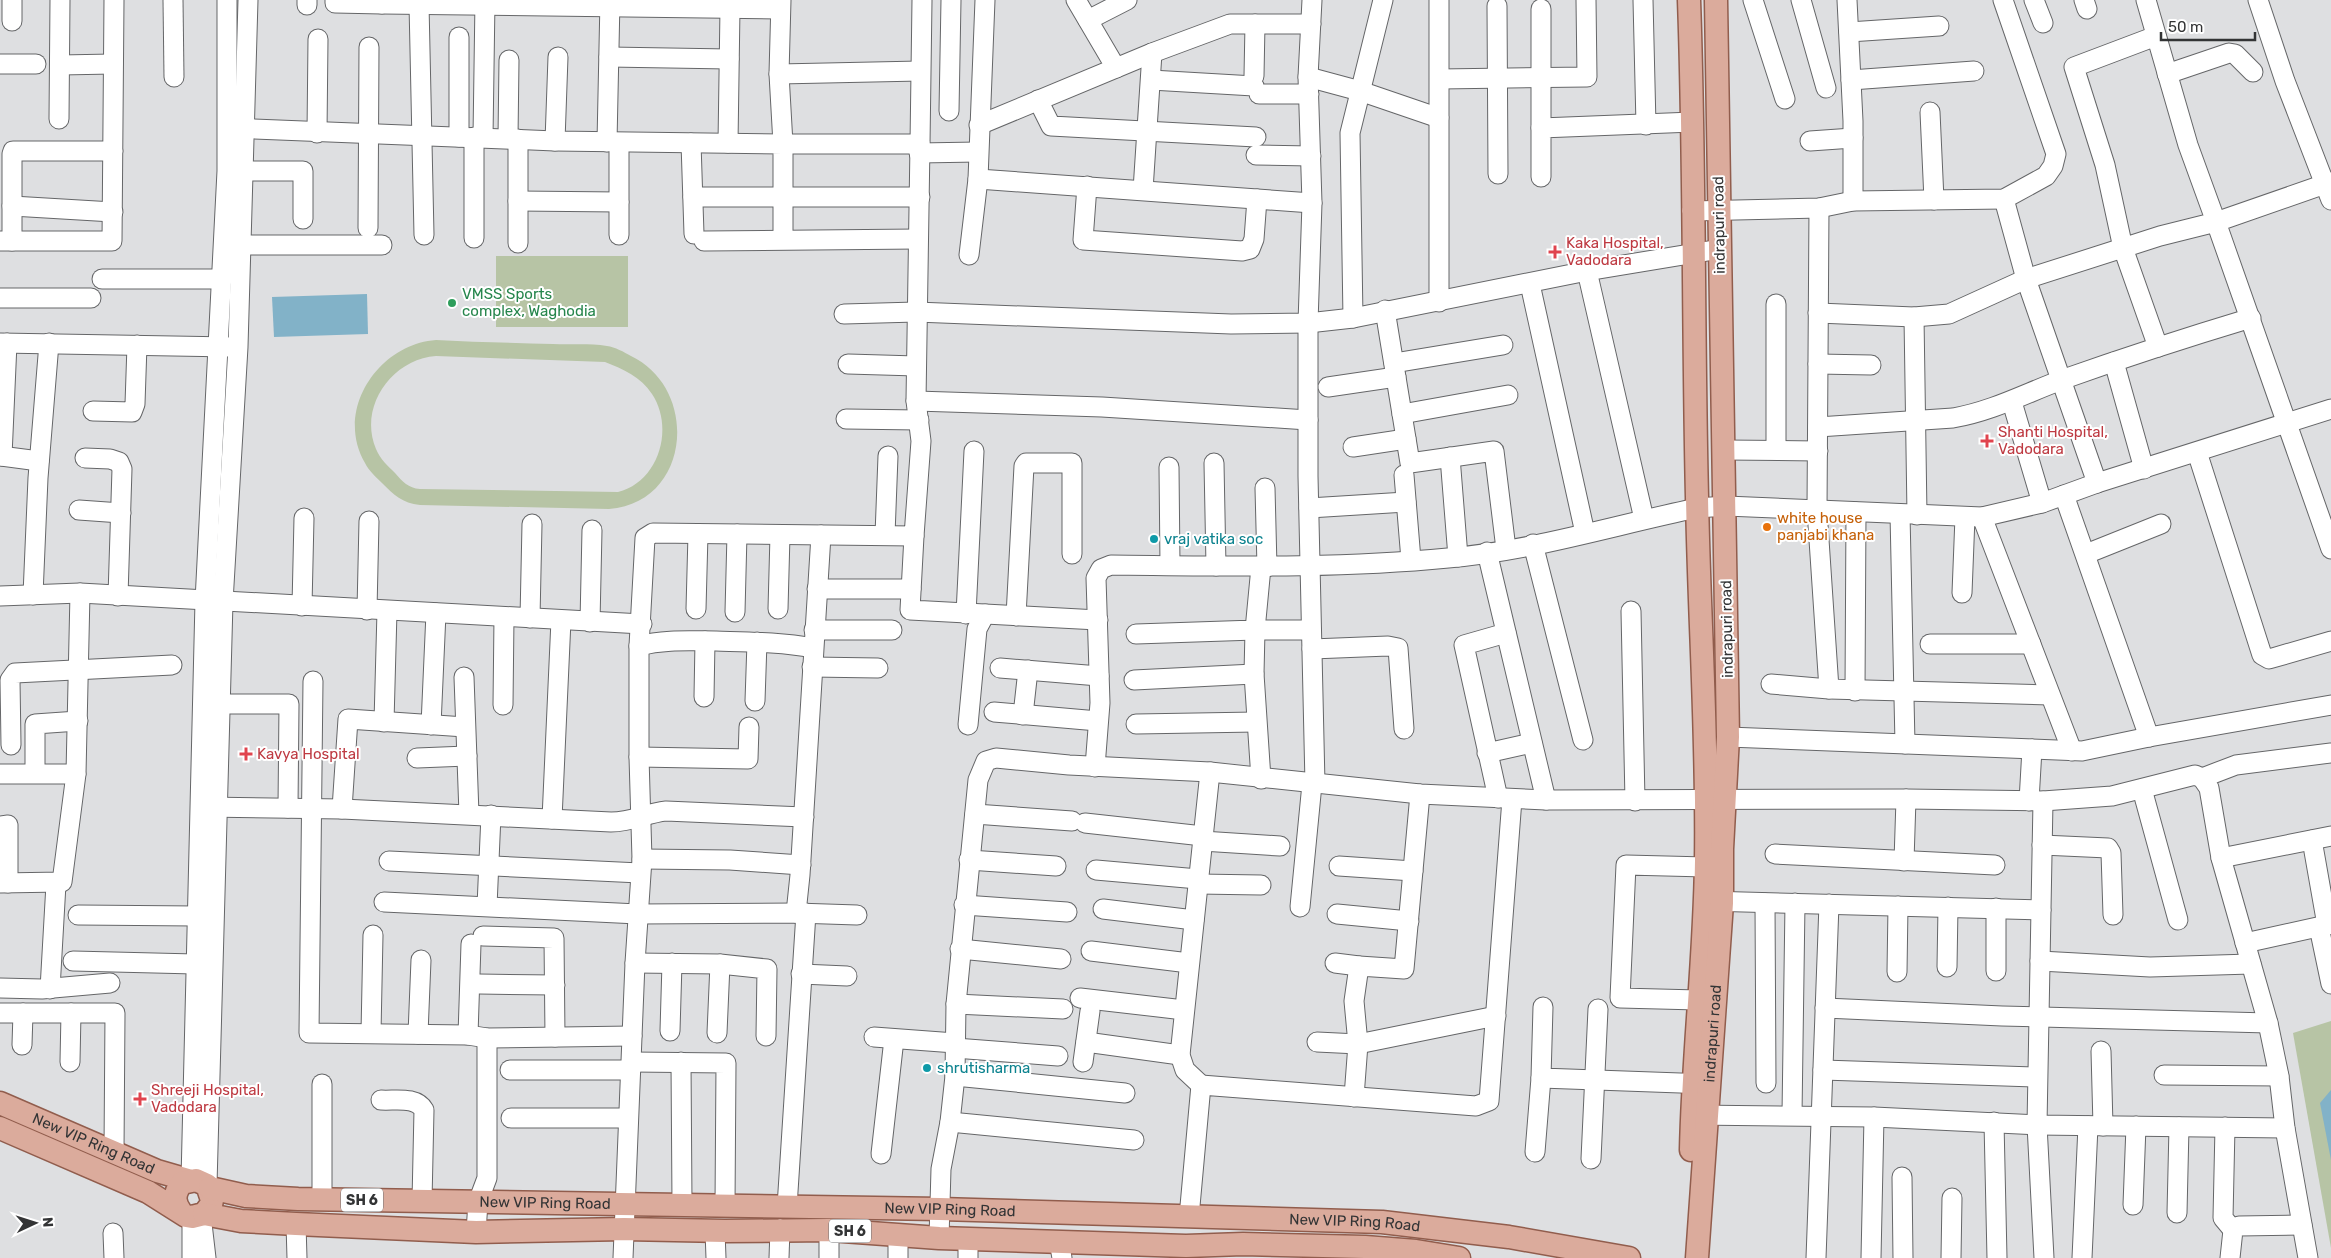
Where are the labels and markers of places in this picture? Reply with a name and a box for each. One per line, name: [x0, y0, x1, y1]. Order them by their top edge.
place label: Kaka Hospital, Vadodara: [1566, 234, 1664, 269]
marker: Kaka Hospital, Vadodara: [1548, 245, 1562, 259]
place label: VMSS Sports complex, Waghodia: [462, 285, 596, 320]
marker: VMSS Sports complex, Waghodia: [446, 297, 458, 309]
place label: Shanti Hospital, Vadodara: [1998, 423, 2108, 458]
marker: Shanti Hospital, Vadodara: [1980, 434, 1994, 448]
place label: white house panjabi khana: [1777, 509, 1874, 544]
marker: white house panjabi khana: [1761, 521, 1773, 533]
place label: vraj vatika soc: [1164, 530, 1263, 548]
marker: vraj vatika soc: [1148, 533, 1160, 545]
place label: Kavya Hospital: [257, 745, 360, 763]
marker: Kavya Hospital: [239, 747, 253, 761]
place label: shrutisharma: [937, 1059, 1030, 1077]
marker: shrutisharma: [921, 1062, 933, 1074]
place label: Shreeji Hospital, Vadodara: [151, 1081, 264, 1116]
marker: Shreeji Hospital, Vadodara: [133, 1092, 147, 1106]

